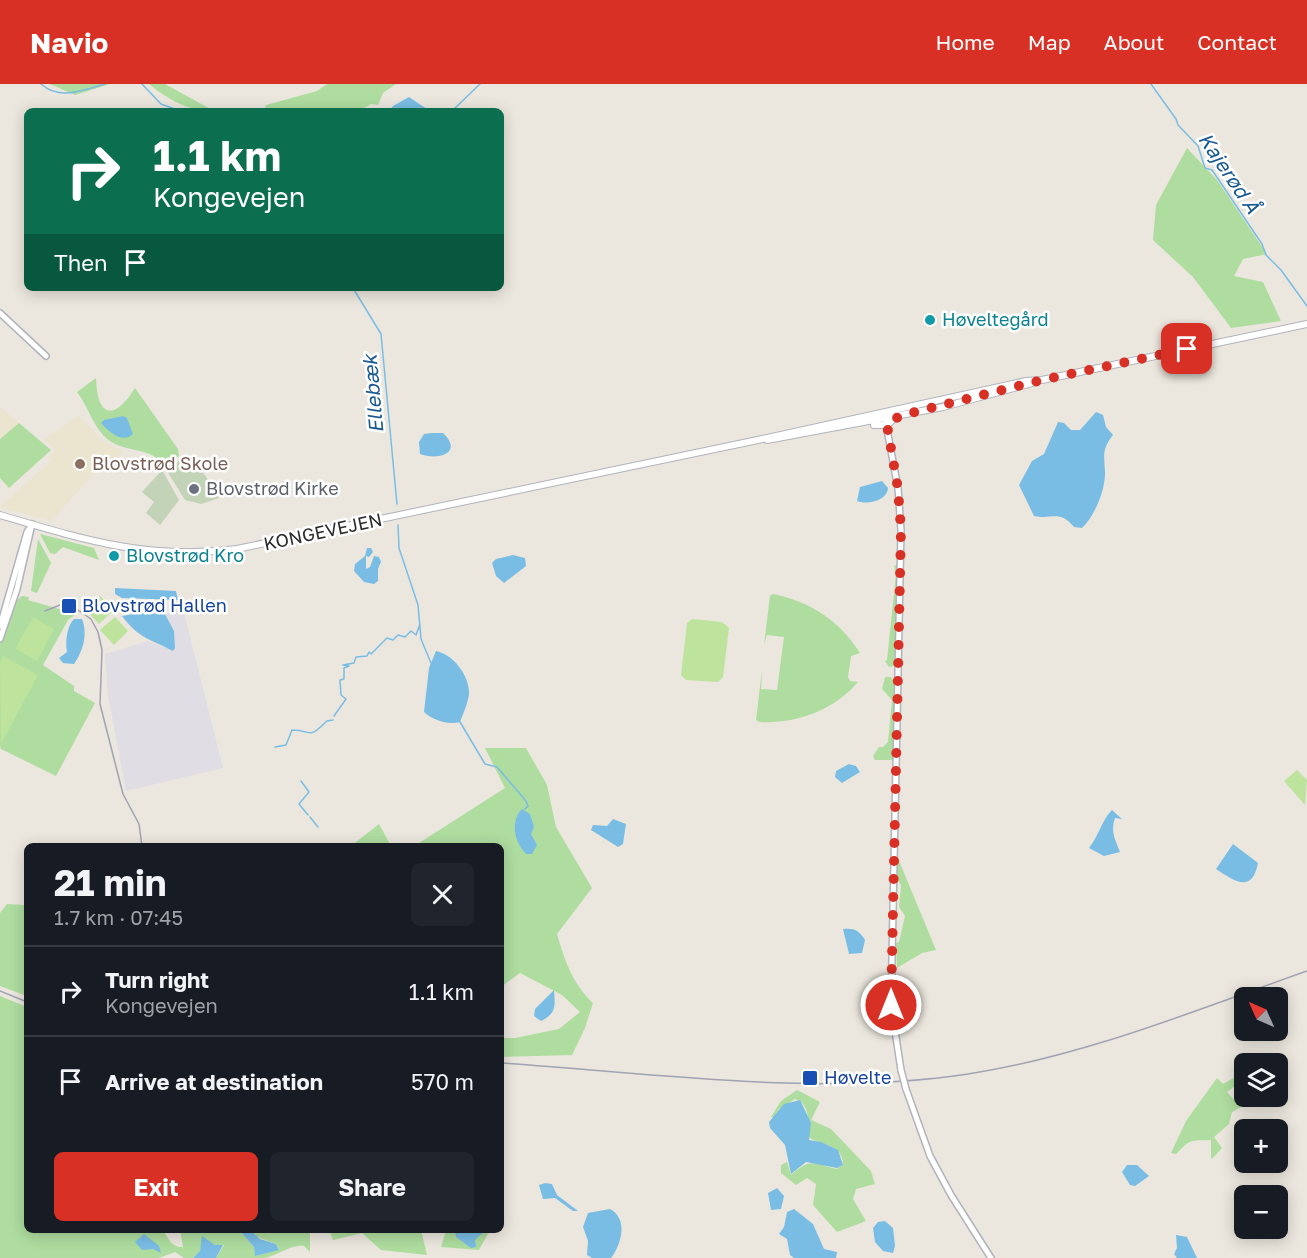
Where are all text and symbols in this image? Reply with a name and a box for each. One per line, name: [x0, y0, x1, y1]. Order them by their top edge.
text: Navio: [30, 26, 108, 59]
text: Home: [935, 29, 995, 55]
text: Map: [1028, 29, 1071, 55]
text: About: [1104, 29, 1164, 55]
text: Contact: [1197, 29, 1277, 55]
water label: Kajerød Å: [1193, 128, 1266, 218]
text: 1.1 km: [153, 130, 281, 180]
icon: right: [54, 132, 132, 210]
text: Kongevejen: [153, 181, 305, 213]
icon: arrive: [119, 246, 152, 279]
text: Then: [54, 249, 107, 276]
place label: Høveltegård: [942, 308, 1049, 330]
marker: Høveltegård: [923, 313, 937, 327]
pin: [1161, 323, 1212, 374]
icon: arrive: [1170, 332, 1203, 365]
water label: Ellebæk: [356, 351, 387, 434]
place label: Blovstrød Skole: [92, 452, 228, 474]
marker: Blovstrød Skole: [73, 457, 87, 471]
place label: Blovstrød Kirke: [206, 477, 339, 499]
marker: Blovstrød Kirke: [187, 482, 201, 496]
street label: KONGEVEJEN: [262, 508, 384, 554]
place label: Blovstrød Kro: [126, 544, 244, 566]
marker: Blovstrød Kro: [107, 549, 121, 563]
place label: Blovstrød Hallen: [82, 594, 227, 616]
marker: Blovstrød Hallen: [60, 597, 78, 615]
text: 21 min: [54, 861, 167, 904]
button: close: [411, 863, 474, 926]
text: 1.7 km · 07:45: [54, 905, 183, 929]
text: Turn right: [105, 966, 209, 993]
position arrow: [859, 973, 923, 1037]
icon: right: [54, 975, 87, 1008]
text: 1.1 km: [409, 978, 474, 1005]
north arrow: [1234, 987, 1288, 1041]
map controls: [1234, 987, 1288, 1239]
text: Kongevejen: [105, 993, 218, 1017]
button: layers: [1234, 1053, 1288, 1107]
icon: arrive: [54, 1065, 87, 1098]
place label: Høvelte: [824, 1066, 892, 1088]
text: Arrive at destination: [105, 1068, 323, 1095]
text: 570 m: [411, 1068, 474, 1095]
marker: Høvelte: [801, 1069, 819, 1087]
button: +: [1234, 1119, 1288, 1173]
button: Exit: [54, 1152, 258, 1221]
button: Share: [270, 1152, 474, 1221]
button: −: [1234, 1185, 1288, 1239]

